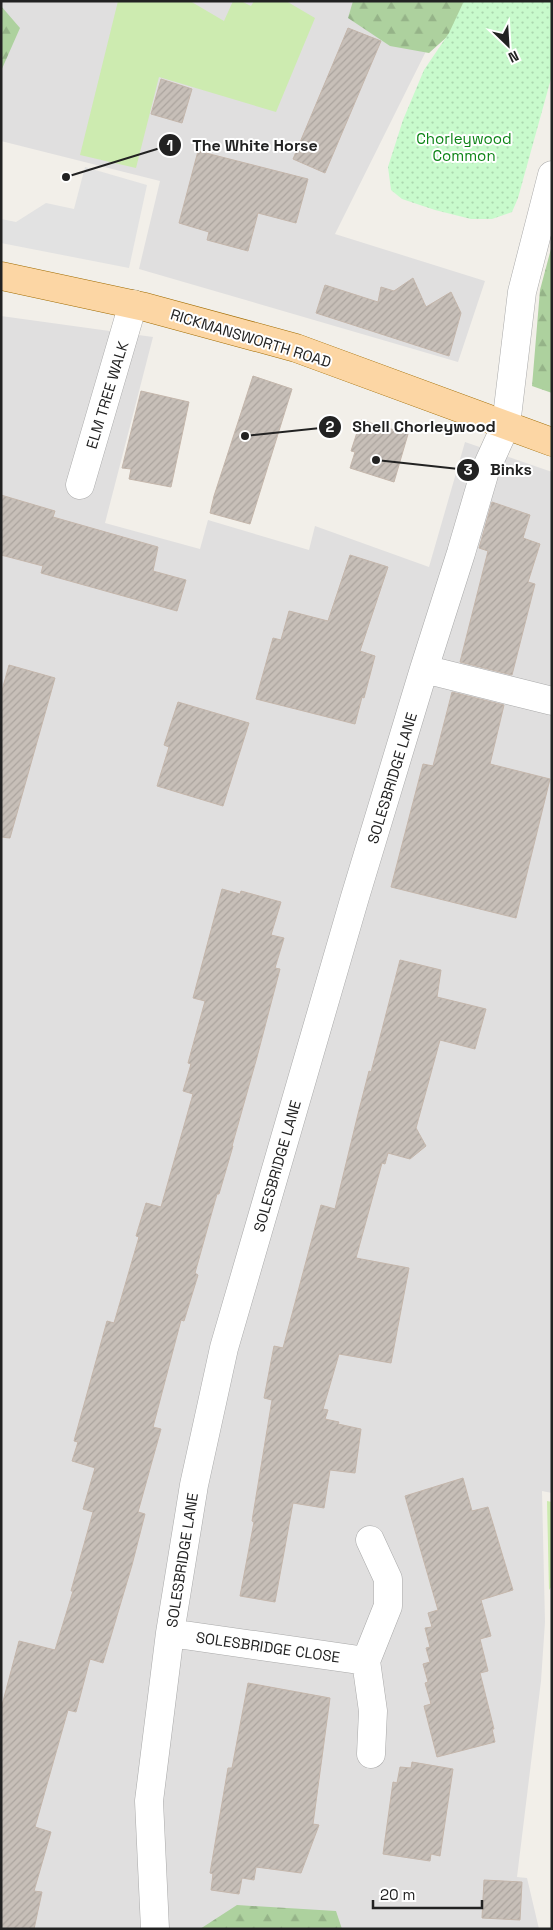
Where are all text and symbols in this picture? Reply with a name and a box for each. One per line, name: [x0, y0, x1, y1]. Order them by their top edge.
north arrow: [483, 20, 533, 70]
text: N: [505, 47, 522, 67]
park label: Chorleywood Common: [416, 129, 512, 165]
callout: The White Horse: [158, 130, 328, 161]
text: The White Horse: [192, 135, 318, 156]
text: 1: [167, 136, 173, 155]
street label: RICKMANSWORTH ROAD: [168, 304, 334, 372]
street label: ELM TREE WALK: [82, 339, 132, 451]
callout: Shell Chorleywood: [317, 411, 506, 442]
text: Shell Chorleywood: [352, 416, 496, 437]
text: 2: [326, 417, 335, 436]
callout: Binks: [455, 454, 542, 485]
text: Binks: [490, 459, 532, 480]
text: 3: [463, 460, 473, 479]
street label: SOLESBRIDGE LANE: [363, 710, 421, 846]
street label: SOLESBRIDGE LANE: [249, 1098, 305, 1234]
street label: SOLESBRIDGE LANE: [162, 1491, 202, 1629]
street label: SOLESBRIDGE CLOSE: [195, 1627, 341, 1667]
scale bar: [373, 1878, 482, 1910]
text: 20 m: [380, 1885, 415, 1904]

